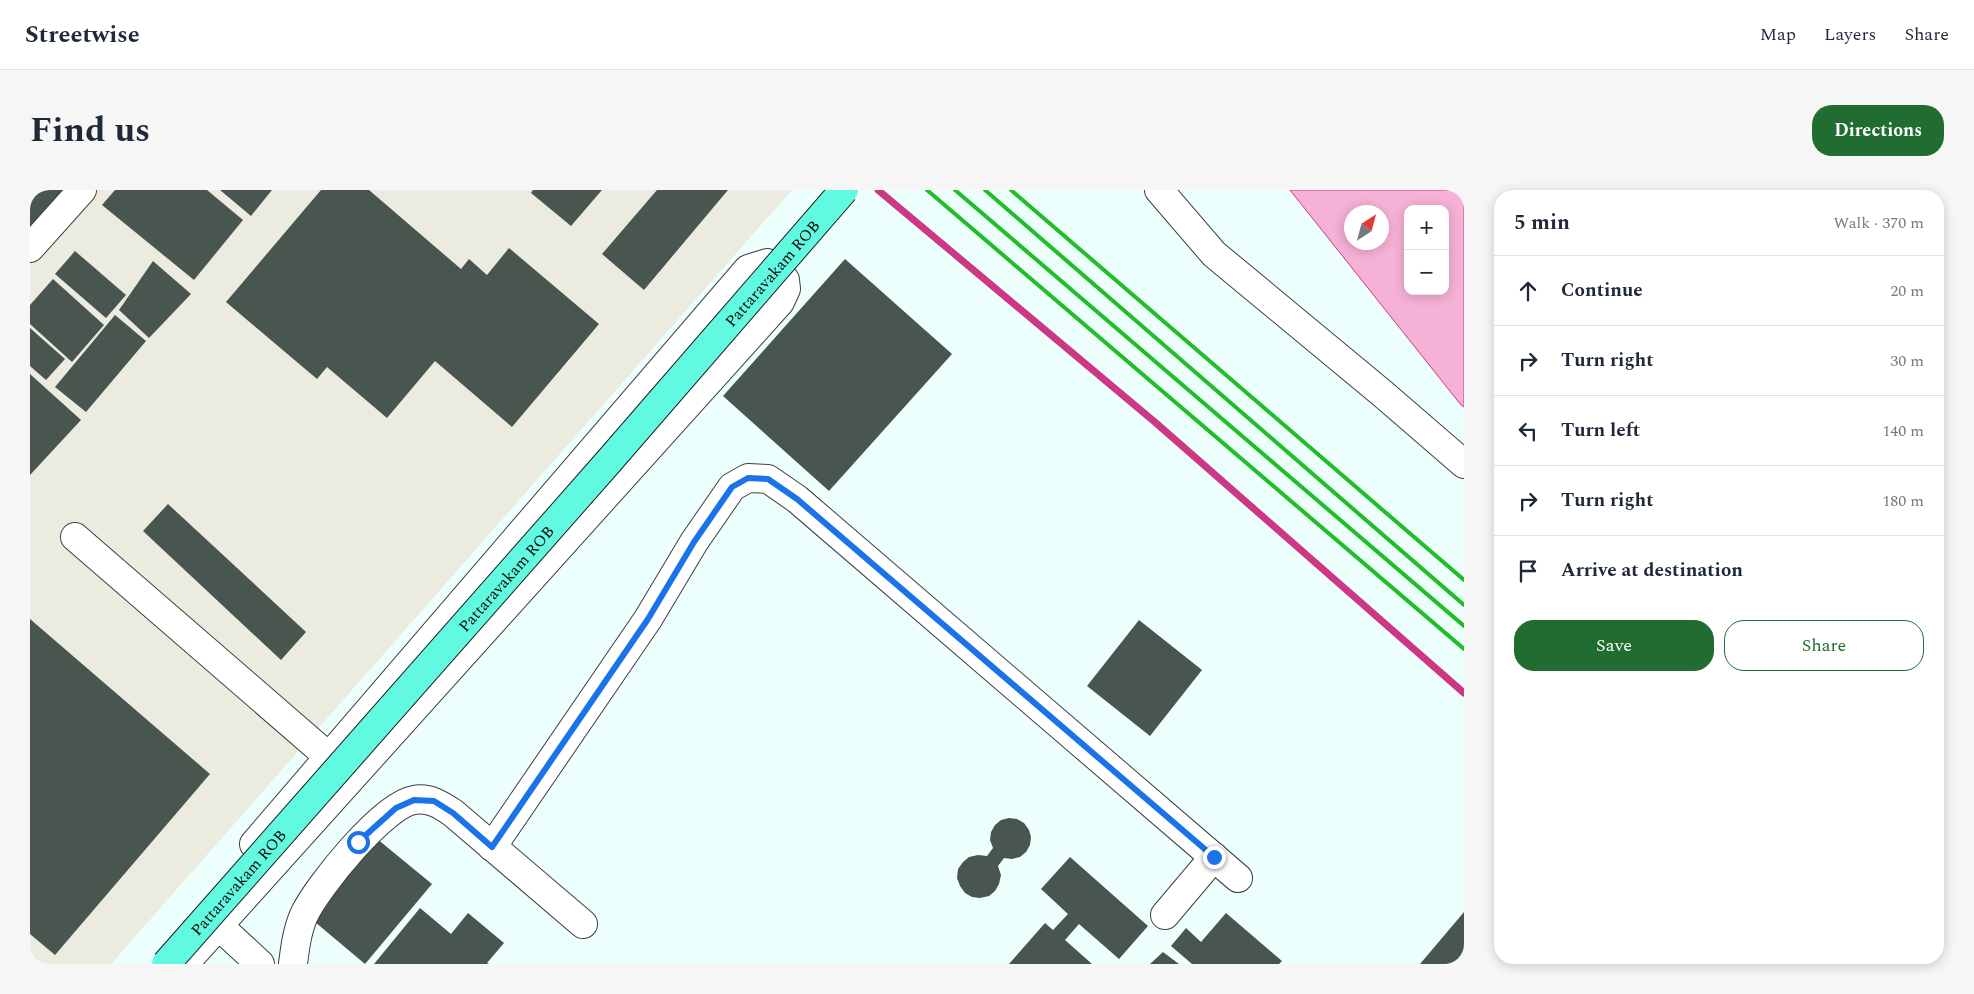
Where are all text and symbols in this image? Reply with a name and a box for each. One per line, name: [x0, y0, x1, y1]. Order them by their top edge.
text: Streetwise: [25, 17, 140, 53]
text: Map: [1760, 21, 1796, 48]
text: Layers: [1824, 21, 1876, 48]
text: Share: [1904, 21, 1949, 48]
text: Find us: [30, 104, 150, 157]
button: Directions: [1812, 105, 1944, 156]
north arrow: [1344, 205, 1389, 250]
map controls: [1404, 205, 1449, 295]
button: +: [1404, 205, 1449, 250]
text: 5 min: [1514, 207, 1570, 239]
text: Walk · 370 m: [1833, 211, 1924, 235]
street label: Pattaravakam ROB: [719, 215, 826, 333]
button: −: [1404, 250, 1449, 295]
text: Continue: [1561, 276, 1643, 305]
icon: ahead: [1514, 277, 1542, 305]
text: 20 m: [1890, 279, 1924, 303]
text: Turn right: [1561, 346, 1654, 375]
icon: right: [1514, 347, 1542, 375]
text: 30 m: [1890, 349, 1924, 373]
text: Turn left: [1561, 416, 1640, 445]
icon: left: [1514, 417, 1542, 445]
text: 140 m: [1882, 419, 1924, 443]
text: Turn right: [1561, 486, 1654, 515]
icon: right: [1514, 487, 1542, 515]
text: 180 m: [1882, 489, 1924, 513]
street label: Pattaravakam ROB: [453, 520, 560, 638]
text: Arrive at destination: [1561, 556, 1743, 585]
icon: arrive: [1514, 557, 1542, 585]
button: Save: [1514, 620, 1714, 671]
button: Share: [1724, 620, 1924, 671]
street label: Pattaravakam ROB: [185, 824, 292, 941]
route start: [347, 831, 370, 854]
route end: [1203, 846, 1226, 869]

